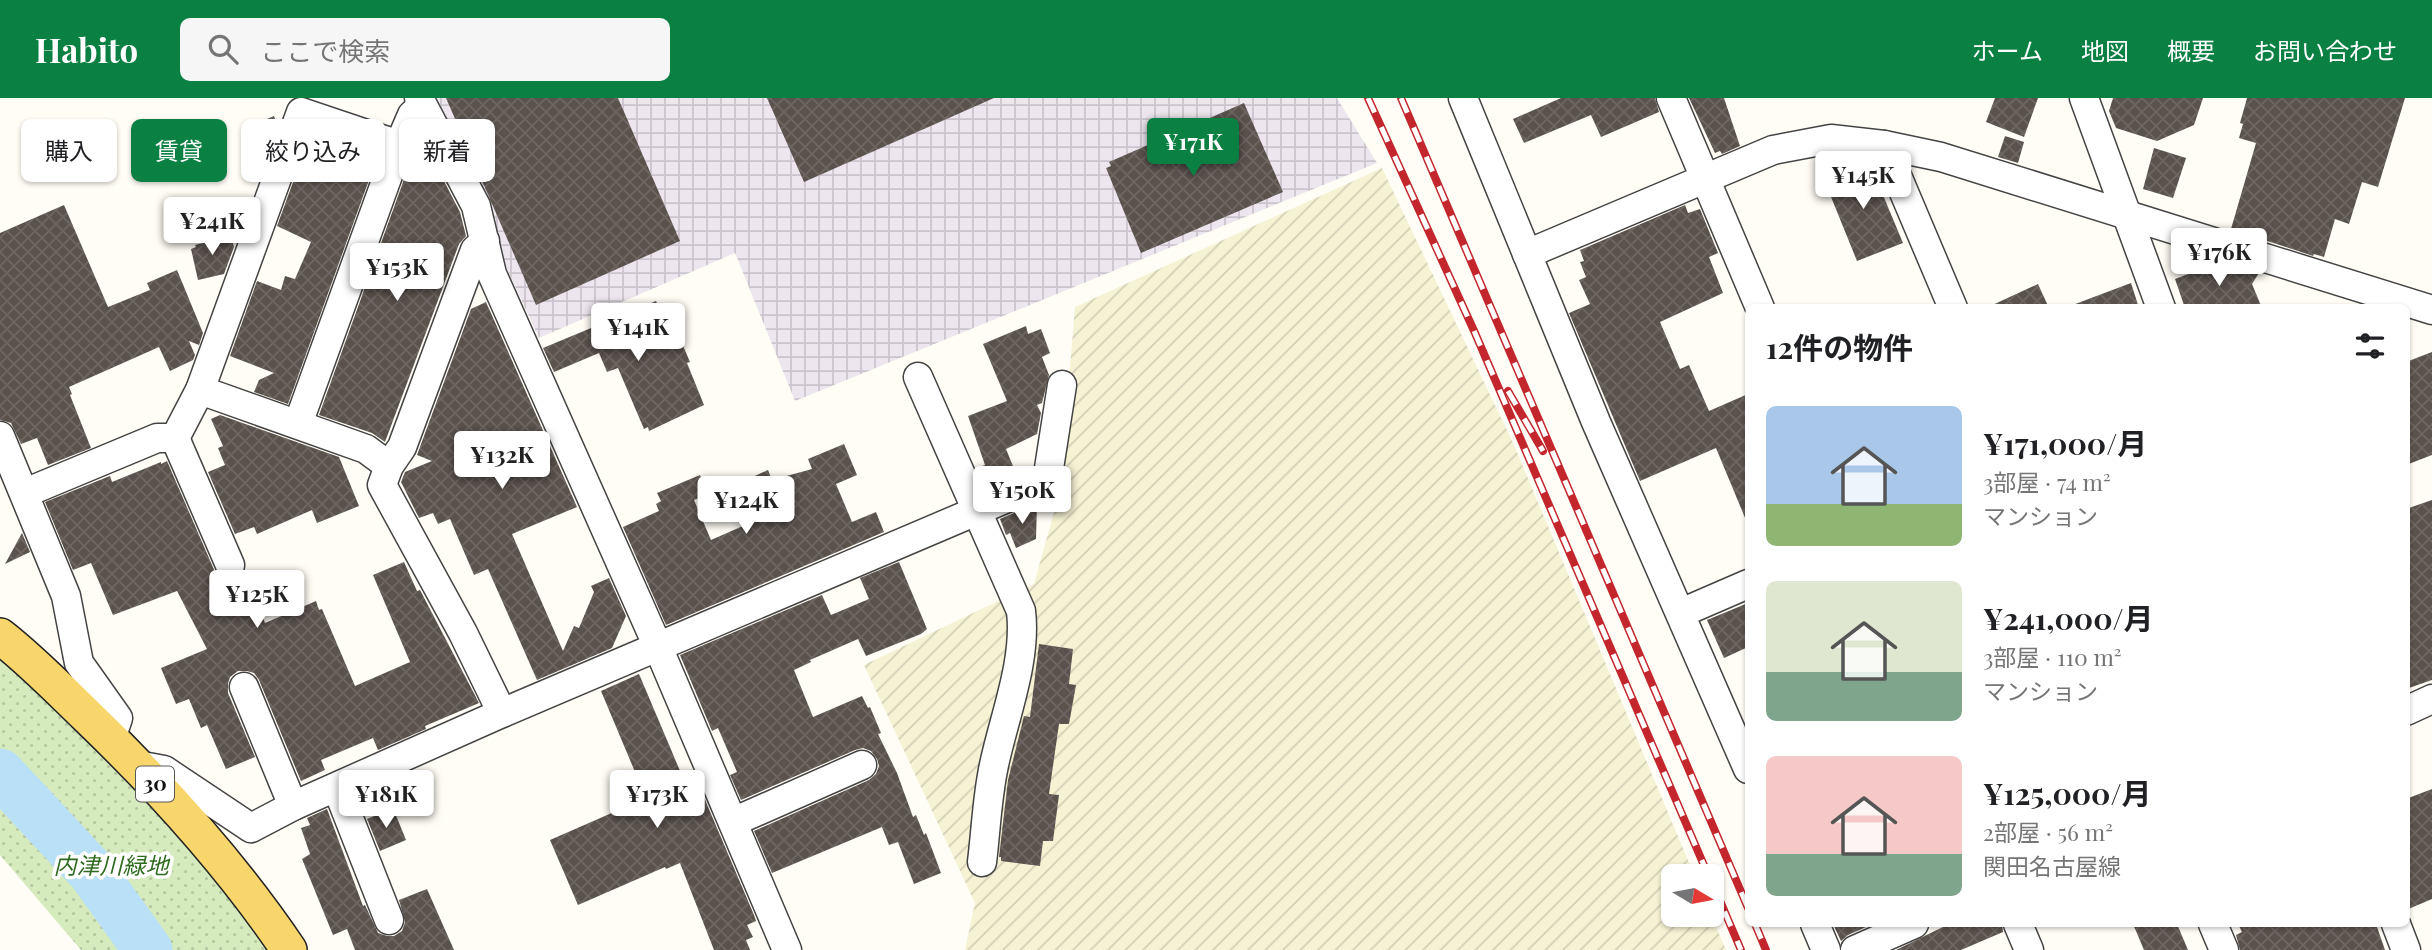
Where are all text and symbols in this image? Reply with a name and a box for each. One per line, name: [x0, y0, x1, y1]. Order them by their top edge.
search box: [180, 18, 670, 81]
text: Habito: [35, 27, 138, 71]
icon: search: [204, 30, 242, 68]
text: ここで検索: [260, 33, 390, 68]
text: ホーム: [1972, 34, 2043, 66]
text: 地図: [2081, 34, 2129, 66]
text: 概要: [2167, 34, 2215, 66]
text: お問い合わせ: [2253, 34, 2397, 66]
pin: ¥171K: [1144, 118, 1242, 178]
chip: 購入: [21, 119, 117, 182]
chip: 賃貸: [131, 119, 227, 182]
chip: 絞り込み: [241, 119, 385, 182]
chip: 新着: [399, 119, 495, 182]
text: ¥171K: [1163, 125, 1223, 156]
pin: ¥145K: [1814, 152, 1912, 211]
text: ¥145K: [1831, 158, 1895, 189]
pin: ¥241K: [163, 198, 261, 257]
text: ¥241K: [180, 204, 245, 235]
pin: ¥176K: [2170, 228, 2268, 288]
text: ¥176K: [2187, 235, 2251, 266]
pin: ¥153K: [348, 244, 446, 303]
text: ¥153K: [366, 250, 428, 281]
pin: ¥141K: [589, 303, 687, 363]
text: ¥141K: [607, 310, 669, 341]
text: 12件の物件: [1766, 327, 1913, 367]
icon: filters: [2351, 327, 2389, 365]
text: ¥171,000/月: [1983, 423, 2147, 463]
pin: ¥132K: [453, 432, 551, 491]
icon: home: [1822, 434, 1906, 518]
text: ¥132K: [470, 438, 534, 469]
pin: ¥150K: [973, 466, 1071, 526]
text: 3部屋 · 74 m²: [1983, 466, 2111, 497]
text: ¥150K: [989, 473, 1055, 504]
pin: ¥124K: [697, 476, 795, 536]
text: ¥124K: [714, 483, 779, 514]
text: マンション: [1983, 500, 2098, 531]
pin: ¥125K: [208, 570, 306, 630]
text: ¥125K: [225, 577, 289, 608]
text: ¥241,000/月: [1983, 598, 2154, 638]
icon: home: [1822, 609, 1906, 693]
text: 3部屋 · 110 m²: [1983, 641, 2122, 672]
text: マンション: [1983, 675, 2098, 706]
road number: 30: [136, 766, 174, 802]
pin: ¥181K: [337, 770, 435, 830]
pin: ¥173K: [608, 770, 706, 830]
text: ¥125,000/月: [1983, 773, 2152, 813]
text: ¥181K: [355, 777, 417, 808]
text: ¥173K: [626, 777, 688, 808]
icon: home: [1822, 784, 1906, 868]
text: 2部屋 · 56 m²: [1983, 816, 2113, 847]
park label: 内津川緑地: [54, 849, 171, 880]
text: 関田名古屋線: [1983, 850, 2121, 881]
north arrow: [1661, 864, 1724, 928]
map controls: [1661, 864, 1724, 927]

